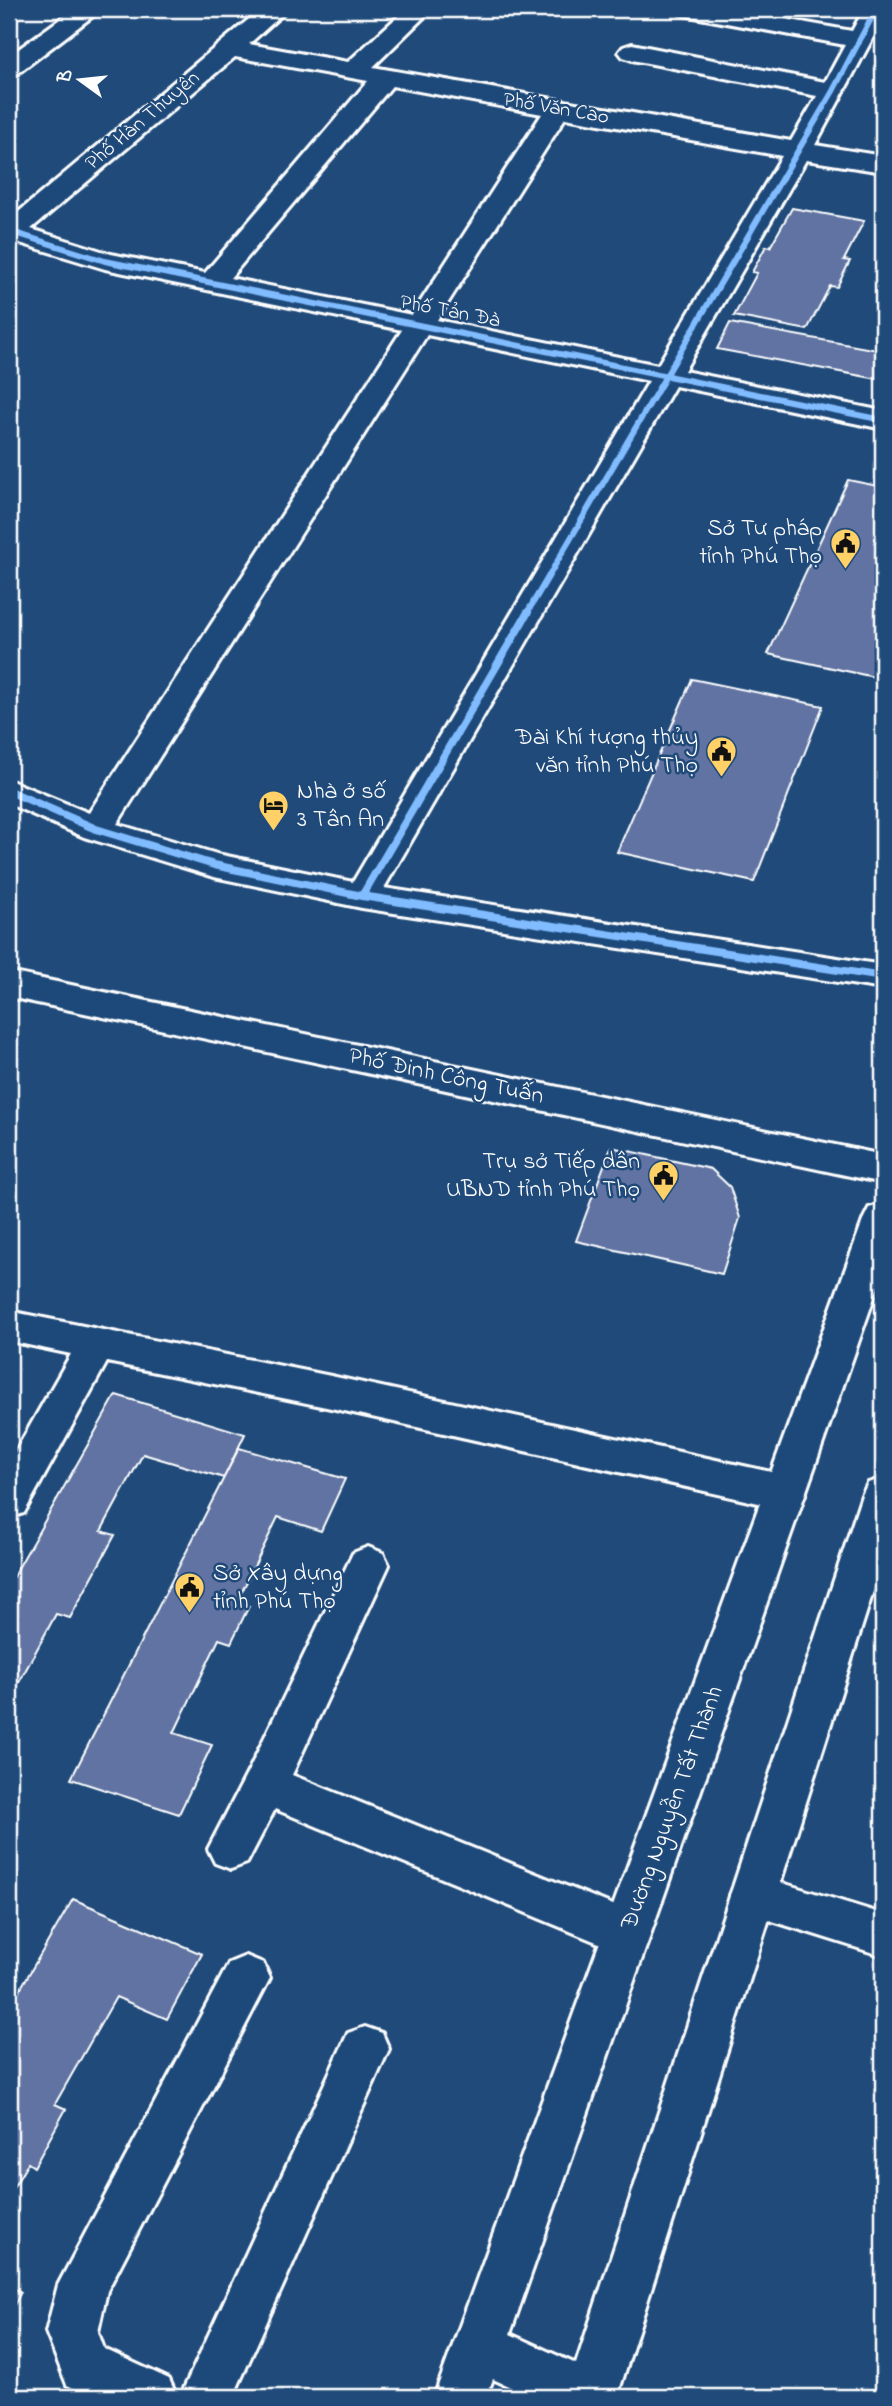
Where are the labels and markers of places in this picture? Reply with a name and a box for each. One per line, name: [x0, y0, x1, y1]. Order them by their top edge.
place label: Sở Tư pháp tỉnh Phú Thọ: [699, 512, 822, 575]
public building icon: Sở Tư pháp tỉnh Phú Thọ: [828, 526, 862, 570]
place label: Đài Khí tượng thủy văn tỉnh Phú Thọ: [514, 721, 698, 784]
public building icon: Đài Khí tượng thủy văn tỉnh Phú Thọ: [704, 735, 738, 779]
place label: Nhà ở số 3 Tân An: [297, 775, 386, 838]
hotel icon: Nhà ở số 3 Tân An: [257, 789, 291, 833]
place label: Trụ sở Tiếp dân UBND tỉnh Phú Thọ: [446, 1145, 640, 1208]
public building icon: Trụ sở Tiếp dân UBND tỉnh Phú Thọ: [646, 1159, 680, 1203]
place label: Sở Xây dựng tỉnh Phú Thọ: [213, 1557, 343, 1620]
public building icon: Sở Xây dựng tỉnh Phú Thọ: [173, 1571, 207, 1615]

